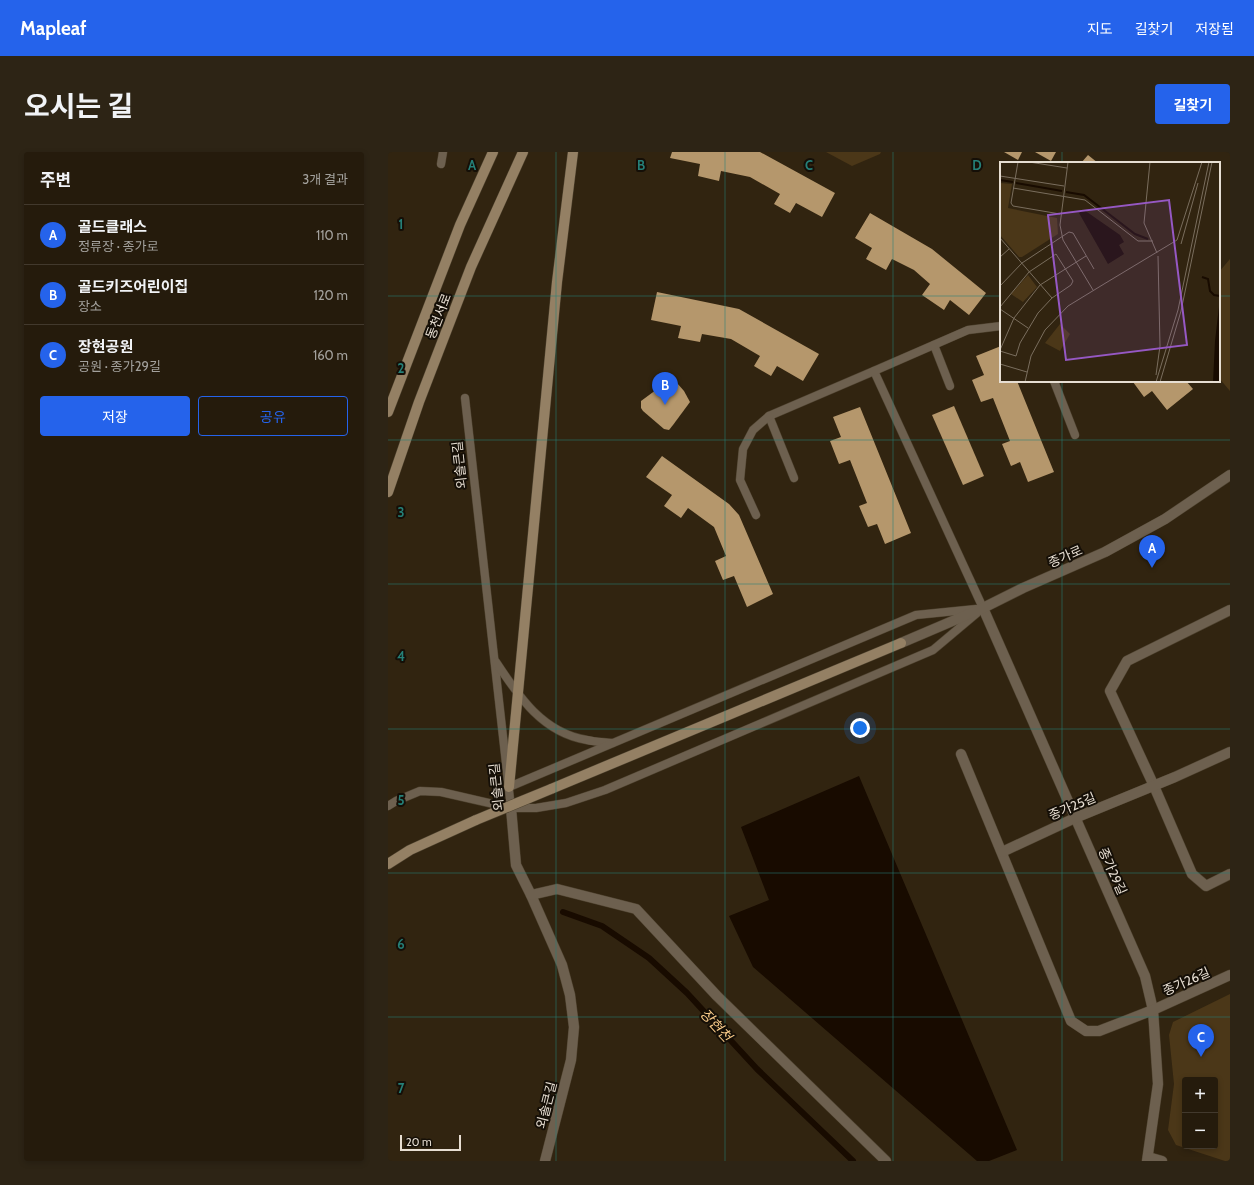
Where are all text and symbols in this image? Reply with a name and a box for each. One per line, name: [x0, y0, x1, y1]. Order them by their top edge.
text: Mapleaf: [20, 17, 87, 40]
text: 지도: [1087, 20, 1113, 38]
text: 길찾기: [1135, 20, 1173, 38]
text: 저장됨: [1195, 20, 1234, 38]
button: 길찾기: [1155, 84, 1230, 124]
text: 오시는 길: [24, 89, 133, 123]
text: A: [468, 157, 477, 173]
text: B: [637, 157, 645, 173]
text: C: [805, 157, 813, 173]
text: D: [972, 157, 982, 173]
inset map: [1000, 162, 1220, 382]
text: 주변: [40, 170, 71, 190]
text: 3개 결과: [302, 171, 348, 187]
text: 1: [399, 216, 403, 232]
text: 골드클래스: [78, 218, 147, 236]
text: A: [49, 227, 57, 243]
text: 110 m: [316, 227, 348, 243]
text: 정류장 · 종가로: [78, 238, 159, 254]
text: 골드키즈어린이집: [78, 278, 188, 296]
text: B: [49, 287, 57, 303]
text: 120 m: [314, 287, 348, 303]
street label: 동천서로: [422, 291, 454, 341]
text: 장소: [78, 298, 102, 314]
text: 장현공원: [78, 338, 133, 356]
text: C: [49, 347, 57, 363]
text: 160 m: [313, 347, 348, 363]
text: 공원 · 종가29길: [78, 358, 161, 374]
text: 2: [398, 360, 405, 376]
pin: B: [652, 372, 678, 405]
button: 저장: [40, 396, 190, 436]
button: 공유: [198, 396, 348, 436]
street label: 외솔큰길: [449, 440, 469, 490]
text: 3: [397, 504, 405, 520]
pin: A: [1139, 535, 1165, 568]
street label: 종가로: [1045, 541, 1085, 571]
text: 4: [397, 648, 405, 664]
your location: [850, 718, 870, 738]
street label: 외솔큰길: [486, 762, 506, 812]
street label: 종가25길: [1046, 789, 1098, 823]
text: 5: [398, 792, 405, 808]
street label: 종가29길: [1096, 845, 1130, 897]
text: 6: [397, 936, 405, 952]
street label: 종가26길: [1160, 964, 1212, 998]
water label: 장현천: [696, 1005, 737, 1046]
pin: C: [1188, 1024, 1214, 1057]
map controls: [1182, 1077, 1218, 1149]
button: +: [1182, 1077, 1218, 1113]
text: 7: [398, 1080, 405, 1096]
street label: 외솔큰길: [532, 1080, 560, 1130]
button: −: [1182, 1113, 1218, 1149]
scale bar: [400, 1133, 461, 1152]
text: 20 m: [406, 1135, 432, 1149]

